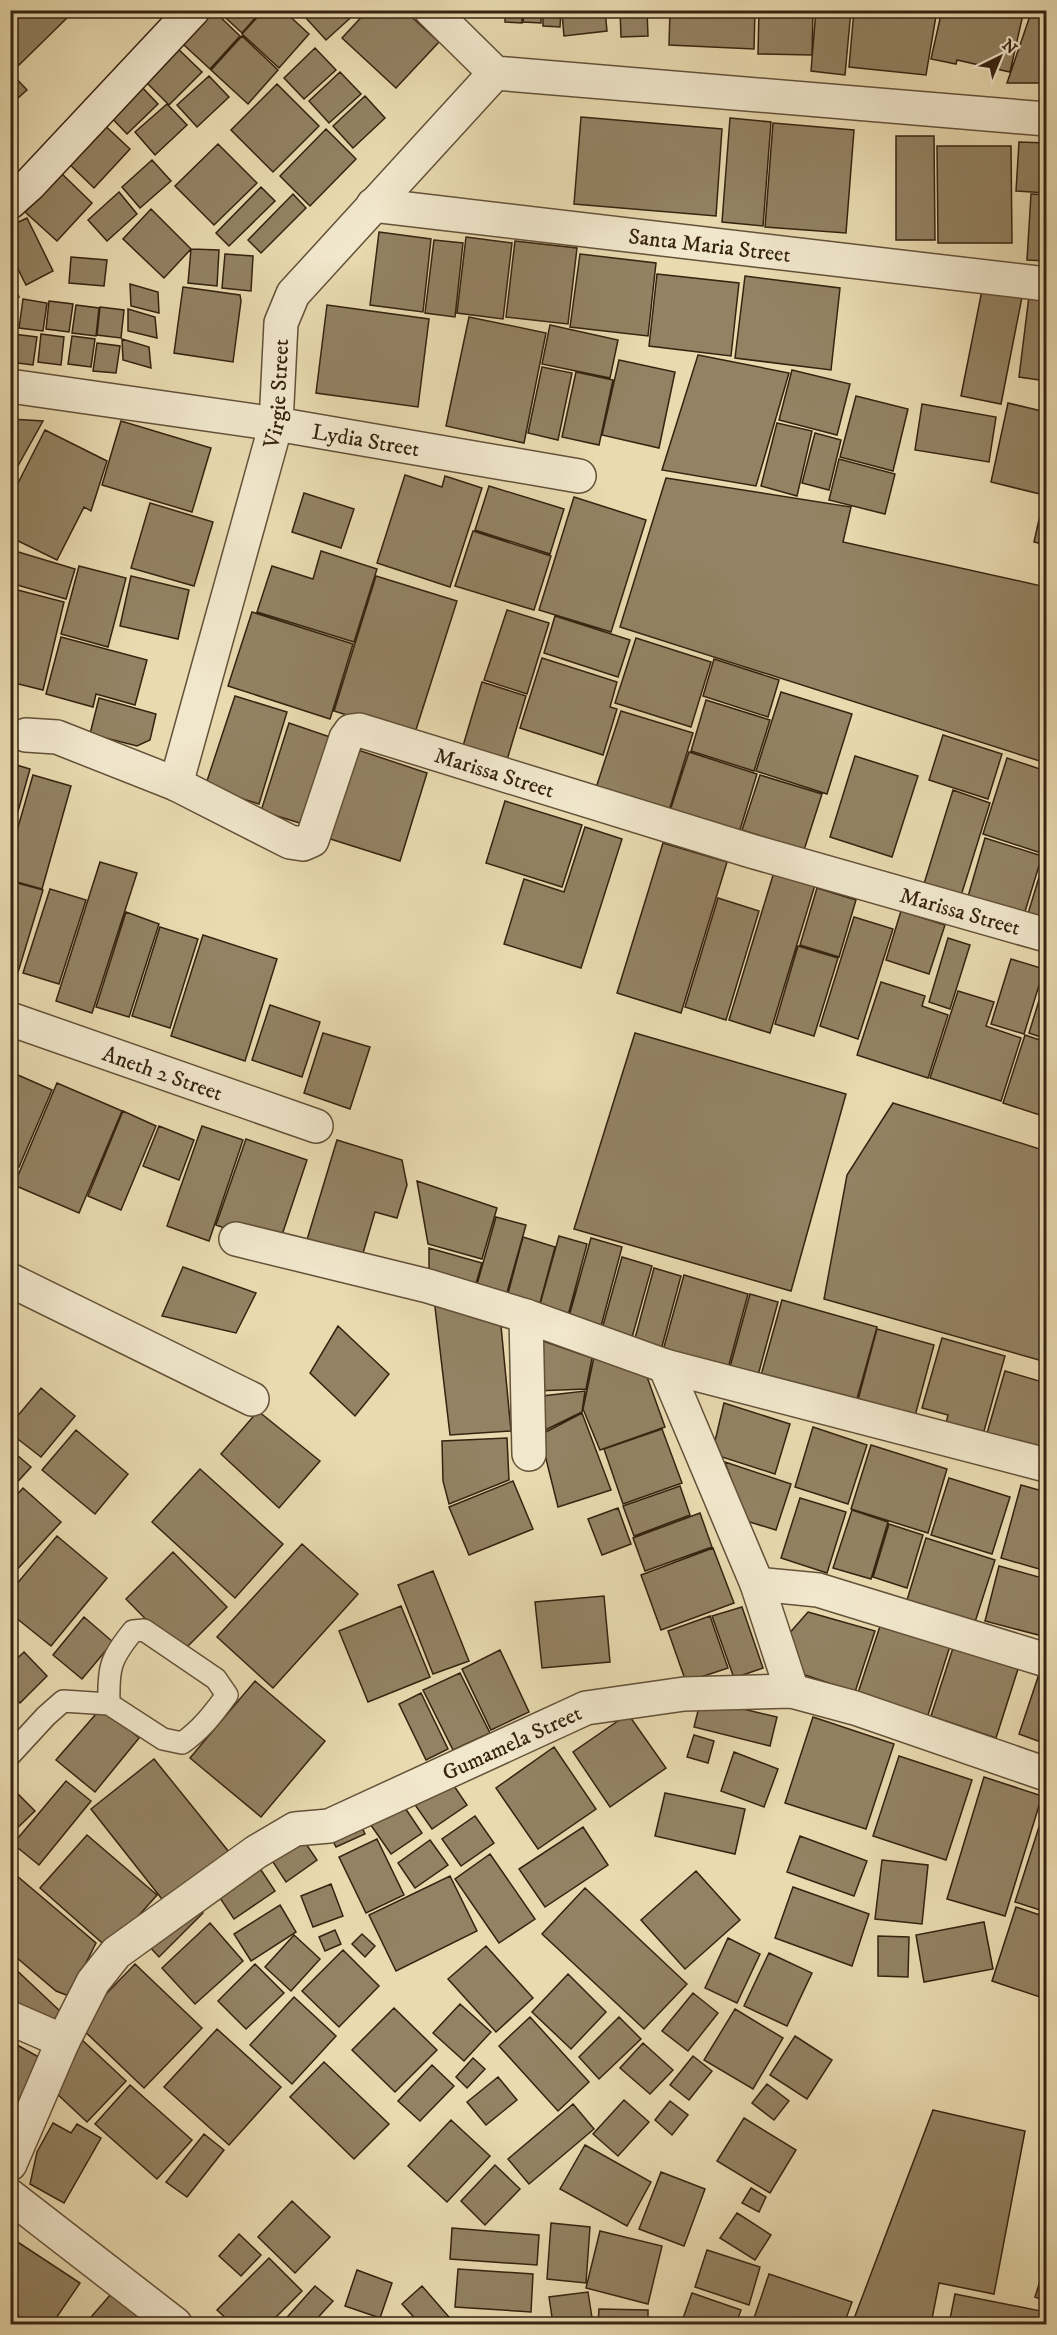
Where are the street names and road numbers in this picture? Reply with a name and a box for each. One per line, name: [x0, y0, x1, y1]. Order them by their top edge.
street label: Santa Maria Street: [627, 223, 792, 269]
street label: Virgie Street: [258, 338, 295, 453]
street label: Lydia Street: [310, 418, 422, 463]
street label: Marissa Street: [431, 742, 557, 804]
street label: Marissa Street: [897, 882, 1023, 942]
street label: Aneth 2 Street: [99, 1040, 226, 1107]
street label: Gumamela Street: [438, 1700, 586, 1787]

